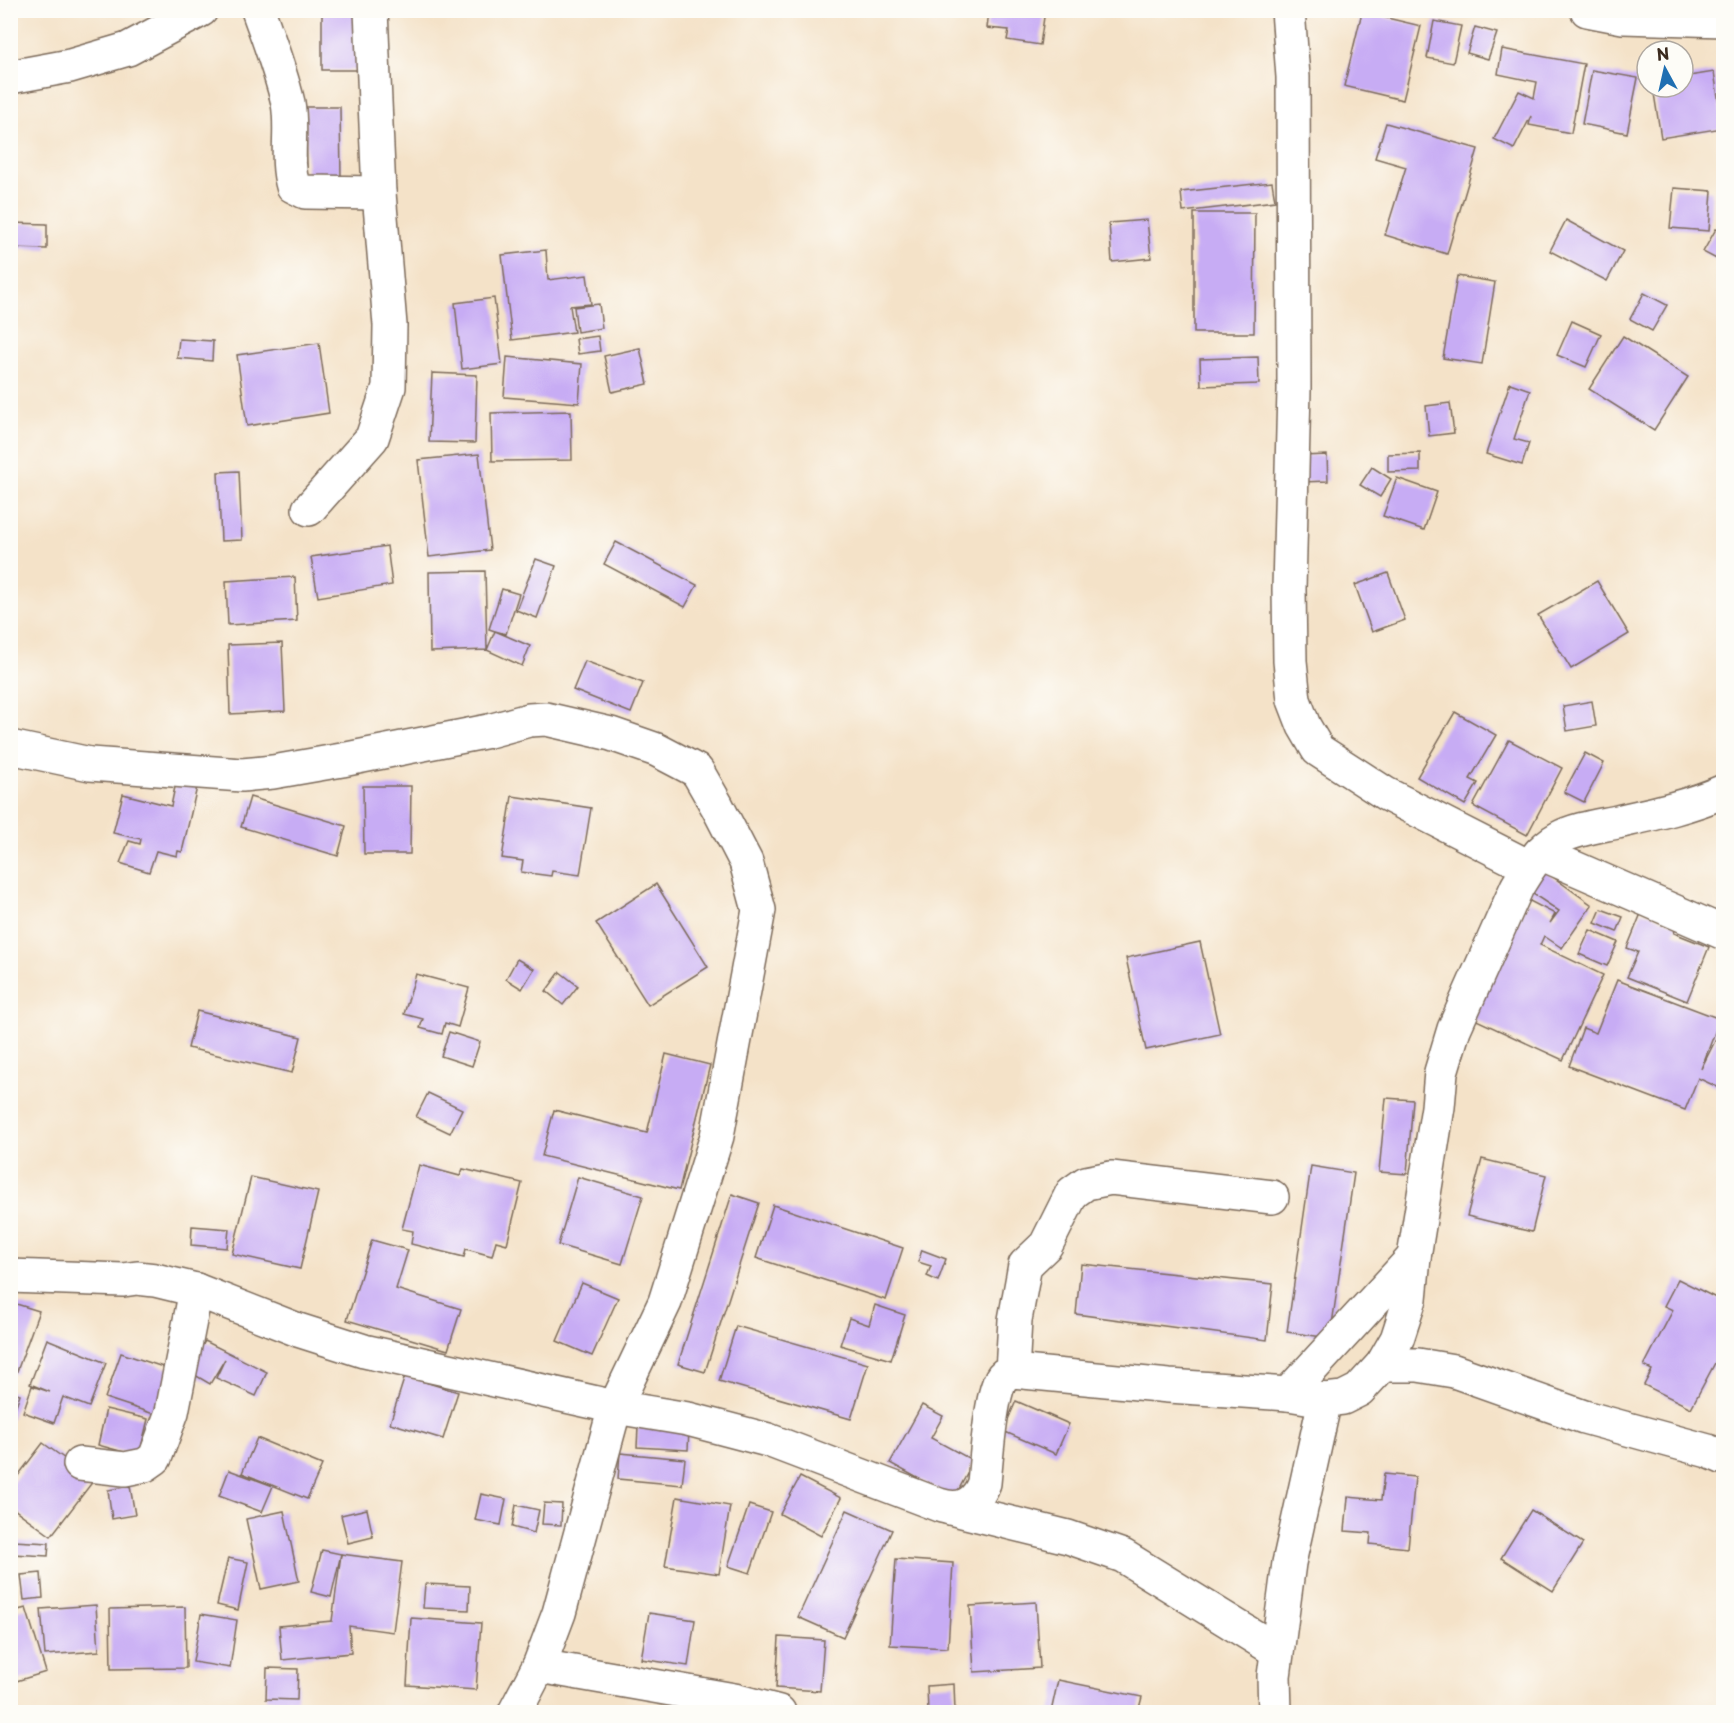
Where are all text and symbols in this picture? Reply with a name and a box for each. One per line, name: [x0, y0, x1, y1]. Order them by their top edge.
north arrow: [1635, 39, 1695, 99]
text: N: [1655, 40, 1671, 66]

